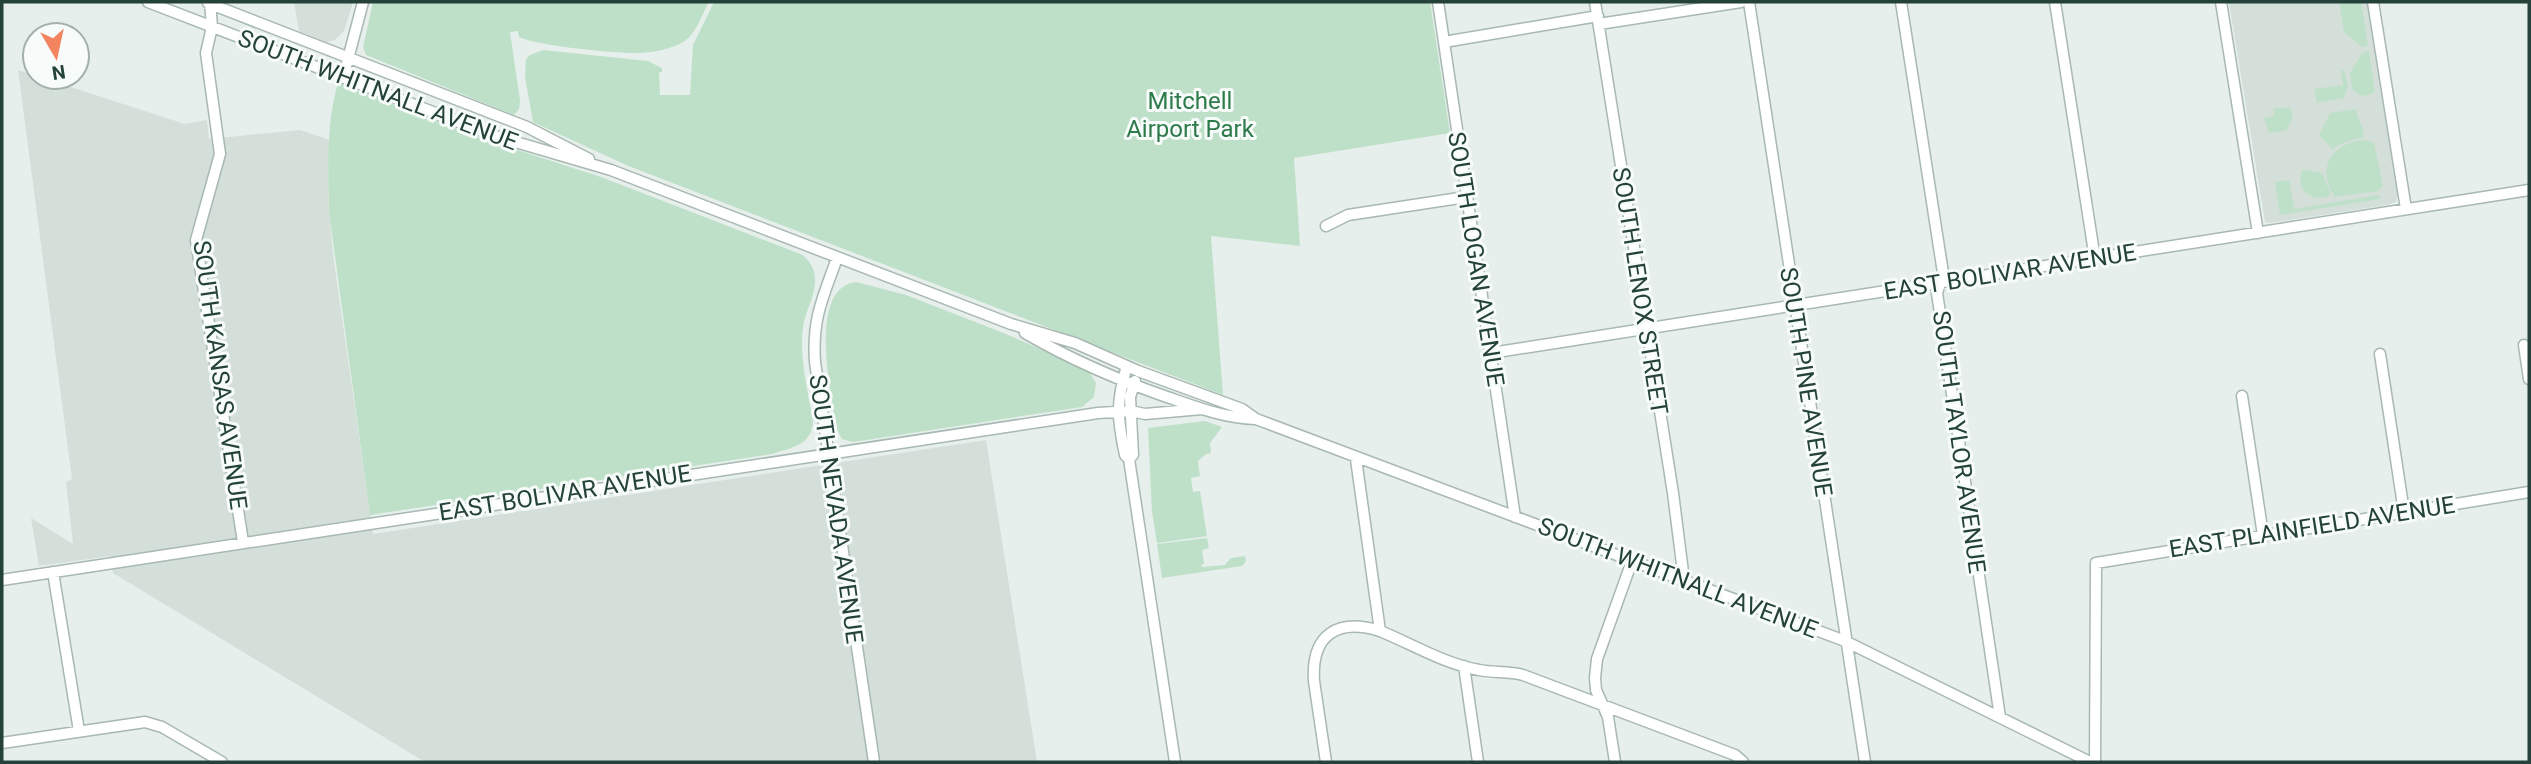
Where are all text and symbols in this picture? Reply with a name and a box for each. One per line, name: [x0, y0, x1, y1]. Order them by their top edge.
north arrow: [21, 21, 91, 91]
street label: SOUTH WHITNALL AVENUE: [234, 24, 522, 156]
text: N: [50, 60, 67, 85]
park label: Mitchell Airport Park: [1126, 87, 1255, 143]
street label: SOUTH LOGAN AVENUE: [1442, 130, 1510, 388]
street label: SOUTH LENOX STREET: [1607, 165, 1673, 417]
street label: EAST BOLIVAR AVENUE: [1882, 238, 2138, 306]
street label: SOUTH KANSAS AVENUE: [187, 239, 253, 511]
street label: SOUTH PINE AVENUE: [1774, 265, 1838, 499]
street label: SOUTH TAYLOR AVENUE: [1927, 309, 1991, 575]
street label: SOUTH NEVADA AVENUE: [803, 373, 869, 645]
street label: EAST BOLIVAR AVENUE: [437, 459, 693, 527]
street label: EAST PLAINFIELD AVENUE: [2167, 491, 2457, 563]
street label: SOUTH WHITNALL AVENUE: [1534, 512, 1822, 644]

